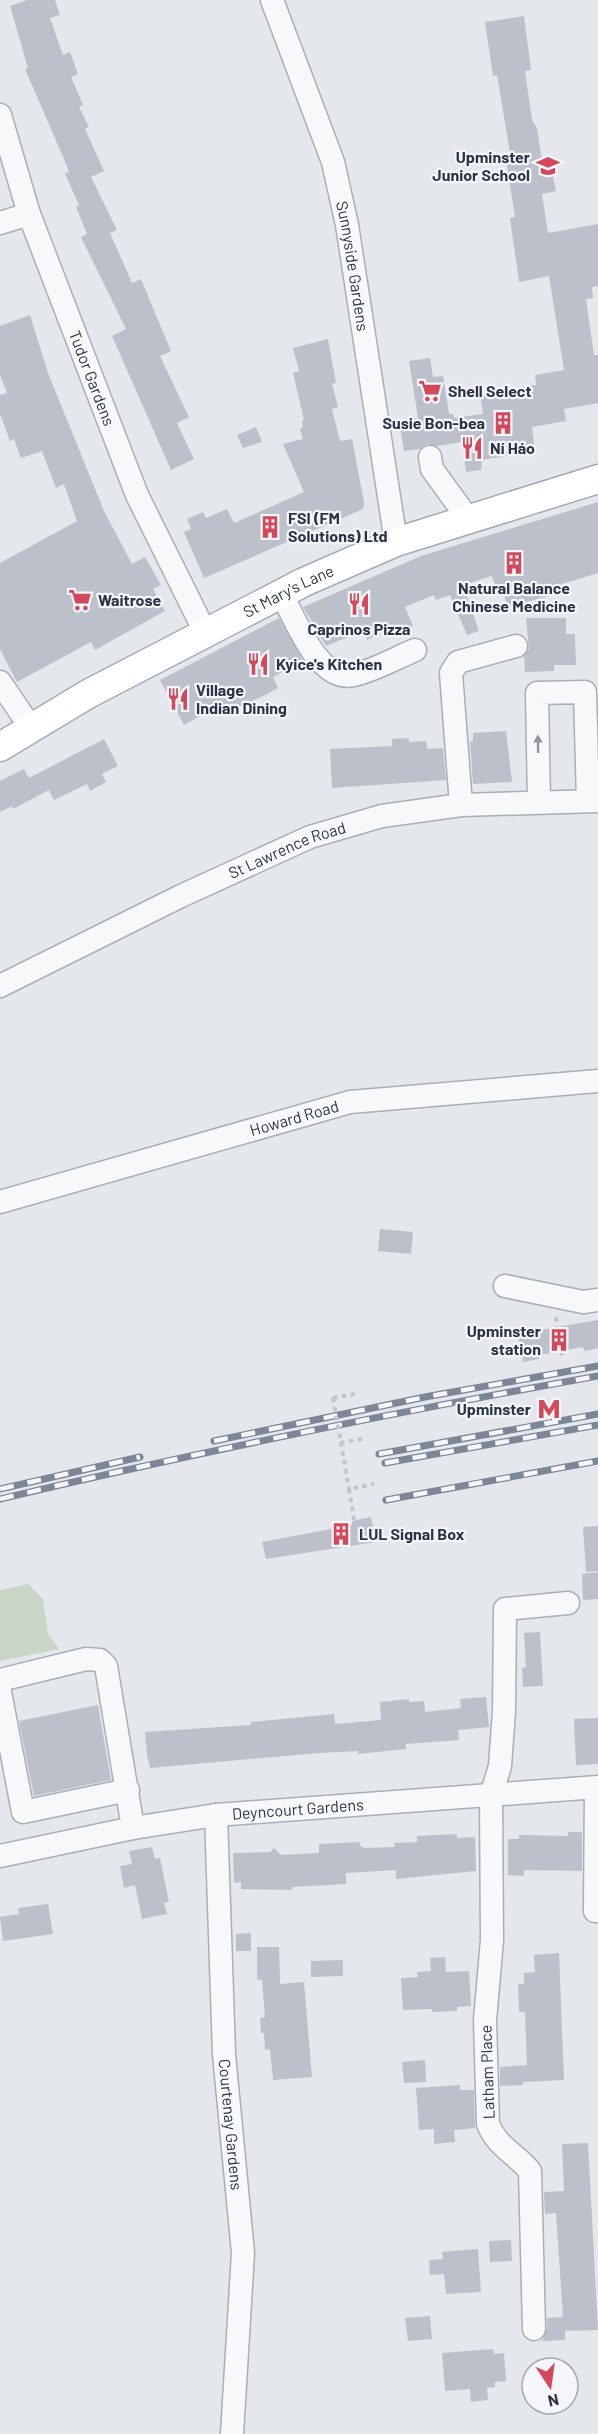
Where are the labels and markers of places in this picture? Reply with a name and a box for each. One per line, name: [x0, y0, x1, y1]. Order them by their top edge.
place label: Upminster Junior School: [432, 147, 530, 184]
school or university icon: Upminster Junior School: [535, 153, 561, 179]
supermarket icon: Shell Select: [417, 378, 443, 404]
place label: Shell Select: [448, 381, 532, 400]
building icon: Susie Bon-bea: [490, 410, 516, 436]
place label: Susie Bon-bea: [383, 413, 485, 432]
restaurant icon: Ní Háo: [459, 435, 485, 461]
place label: Ní Háo: [490, 438, 535, 457]
place label: FSI (FM Solutions) Ltd: [288, 508, 388, 545]
building icon: FSI (FM Solutions) Ltd: [257, 514, 283, 540]
building icon: Natural Balance Chinese Medicine: [501, 550, 527, 576]
place label: Natural Balance Chinese Medicine: [452, 578, 576, 615]
supermarket icon: Waitrose: [67, 587, 93, 613]
place label: Waitrose: [98, 590, 162, 609]
restaurant icon: Caprinos Pizza: [346, 591, 372, 617]
place label: Caprinos Pizza: [307, 619, 411, 638]
restaurant icon: Kyice's Kitchen: [245, 651, 271, 677]
place label: Kyice's Kitchen: [276, 654, 382, 673]
place label: Village Indian Dining: [196, 680, 287, 717]
restaurant icon: Village Indian Dining: [165, 686, 191, 712]
place label: Upminster station: [467, 1321, 541, 1358]
building icon: Upminster station: [546, 1327, 572, 1353]
metro station icon: Upminster: [536, 1396, 562, 1422]
place label: Upminster: [457, 1399, 531, 1418]
building icon: LUL Signal Box: [328, 1521, 354, 1547]
place label: LUL Signal Box: [359, 1524, 465, 1543]

